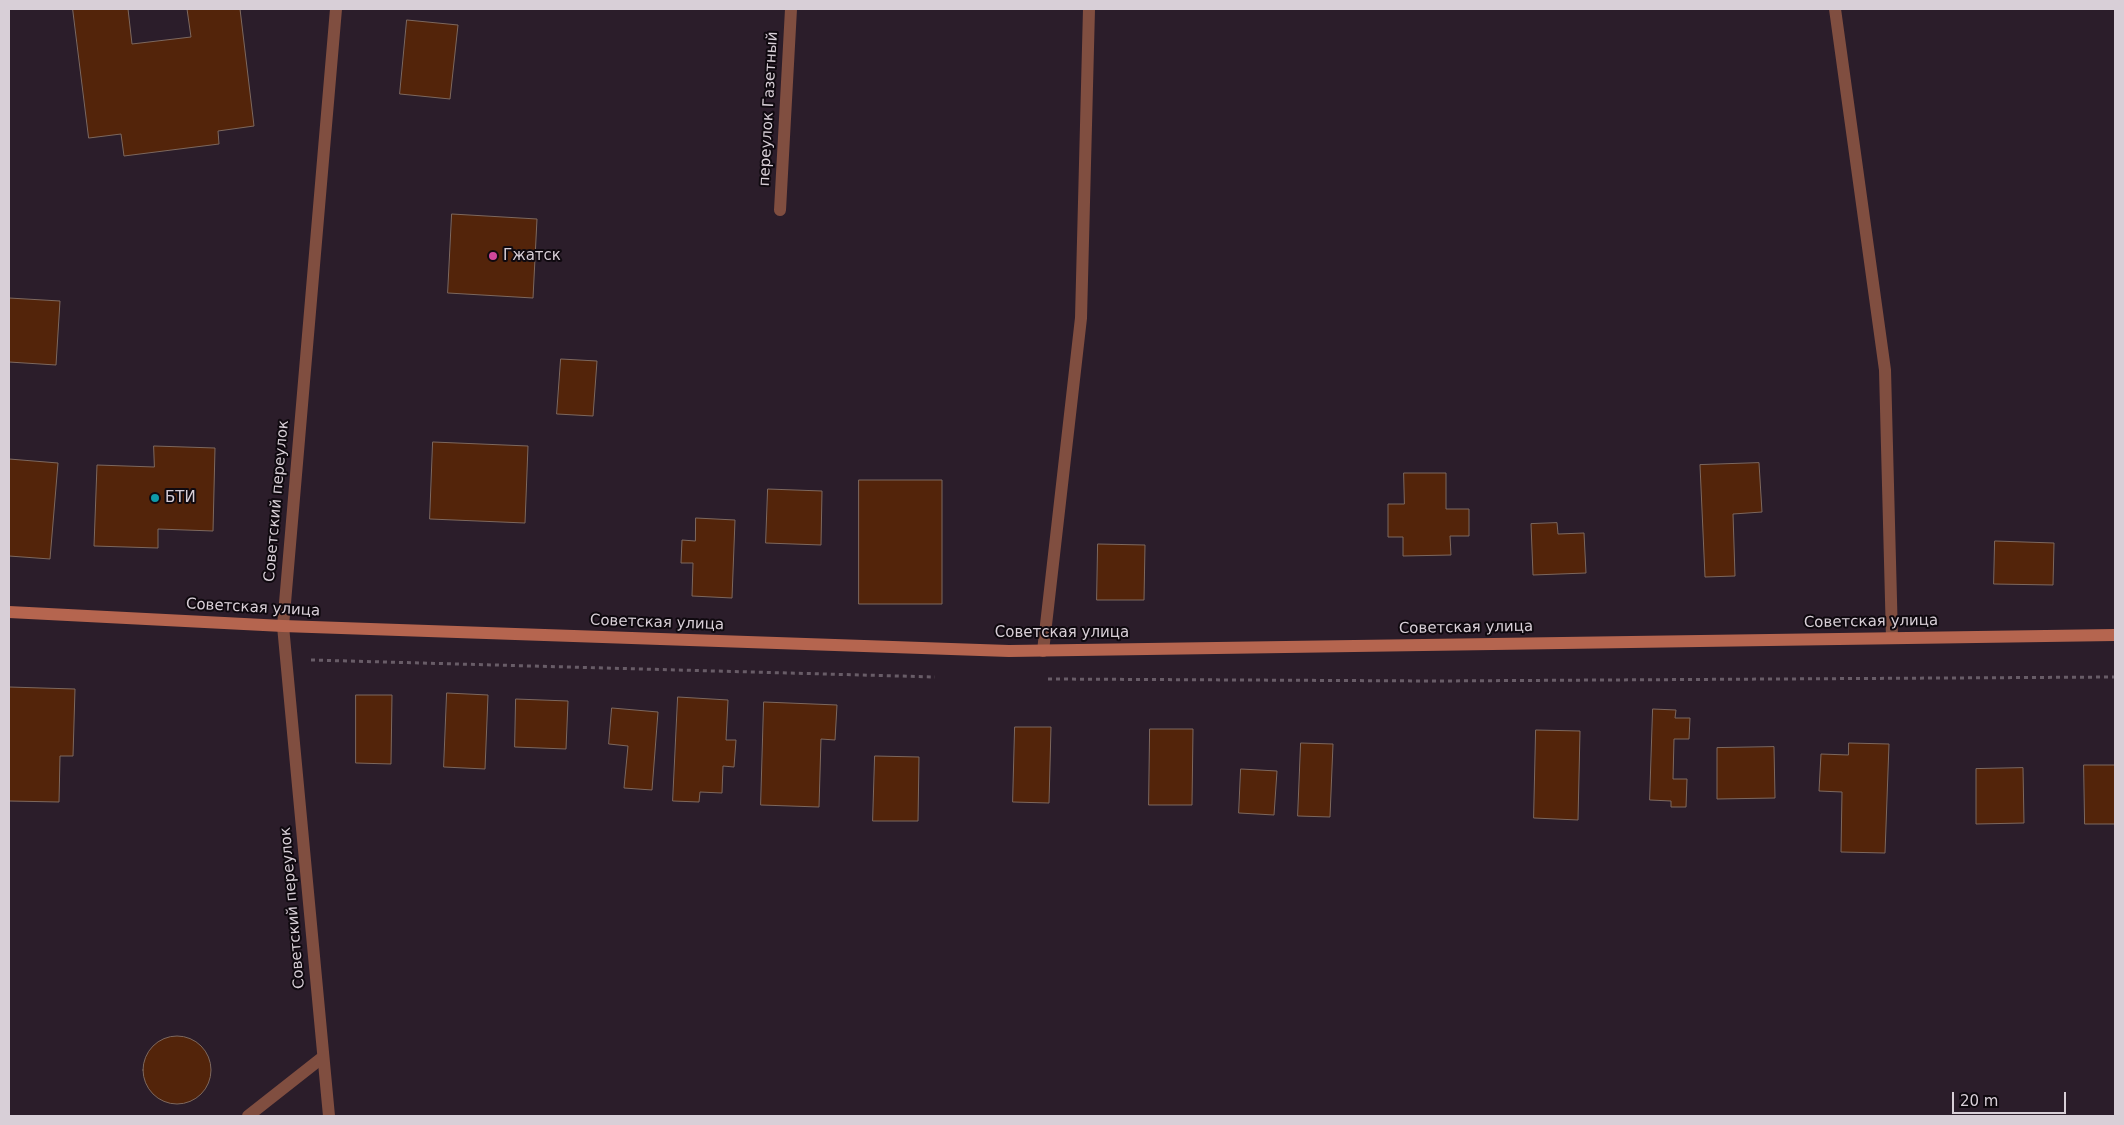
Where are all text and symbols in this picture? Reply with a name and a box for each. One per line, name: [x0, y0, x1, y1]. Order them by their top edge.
street label: переулок Газетный: [756, 31, 782, 187]
place label: Гжатск: [503, 247, 561, 265]
marker: Гжатск: [487, 250, 499, 262]
street label: Советский переулок: [261, 419, 293, 583]
place label: БТИ: [165, 489, 196, 507]
marker: БТИ: [149, 492, 161, 504]
street label: Советская улица: [185, 595, 321, 621]
street label: Советская улица: [590, 612, 724, 634]
street label: Советская улица: [1804, 612, 1938, 632]
street label: Советская улица: [1399, 618, 1533, 638]
street label: Советская улица: [995, 624, 1129, 642]
street label: Советский переулок: [277, 826, 309, 990]
scale bar: [1954, 1082, 2068, 1114]
text: 20 m: [1960, 1092, 1998, 1110]

